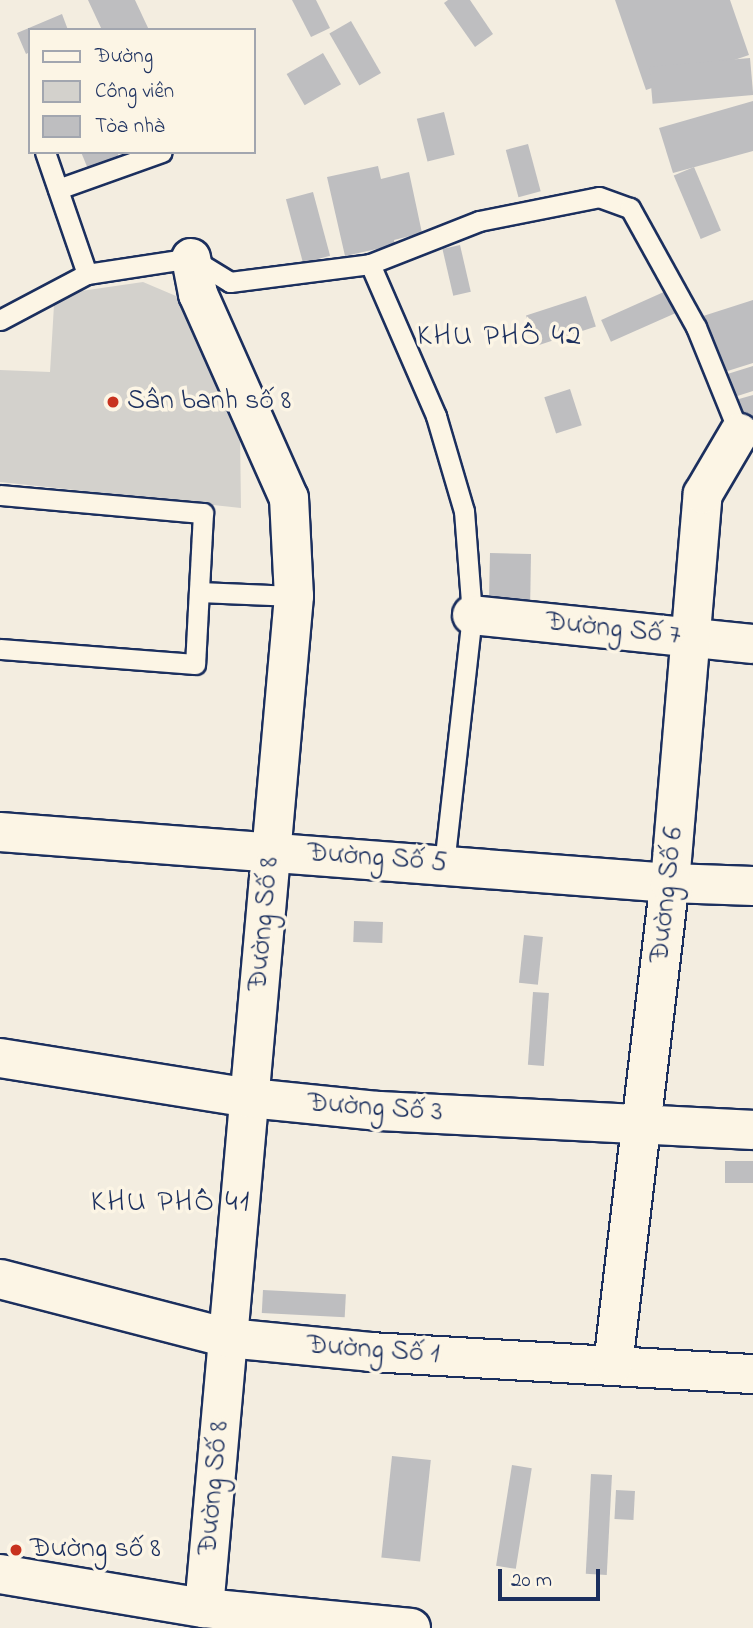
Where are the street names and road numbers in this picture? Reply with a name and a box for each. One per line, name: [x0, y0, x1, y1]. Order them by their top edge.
street label: Đường Số 7: [544, 606, 682, 654]
street label: Đường Số 6: [644, 825, 692, 965]
street label: Đường Số 5: [306, 837, 448, 881]
street label: Đường Số 8: [242, 856, 288, 992]
street label: Đường Số 3: [306, 1088, 444, 1130]
street label: Đường Số 1: [306, 1330, 440, 1372]
street label: Đường Số 8: [192, 1420, 238, 1556]

